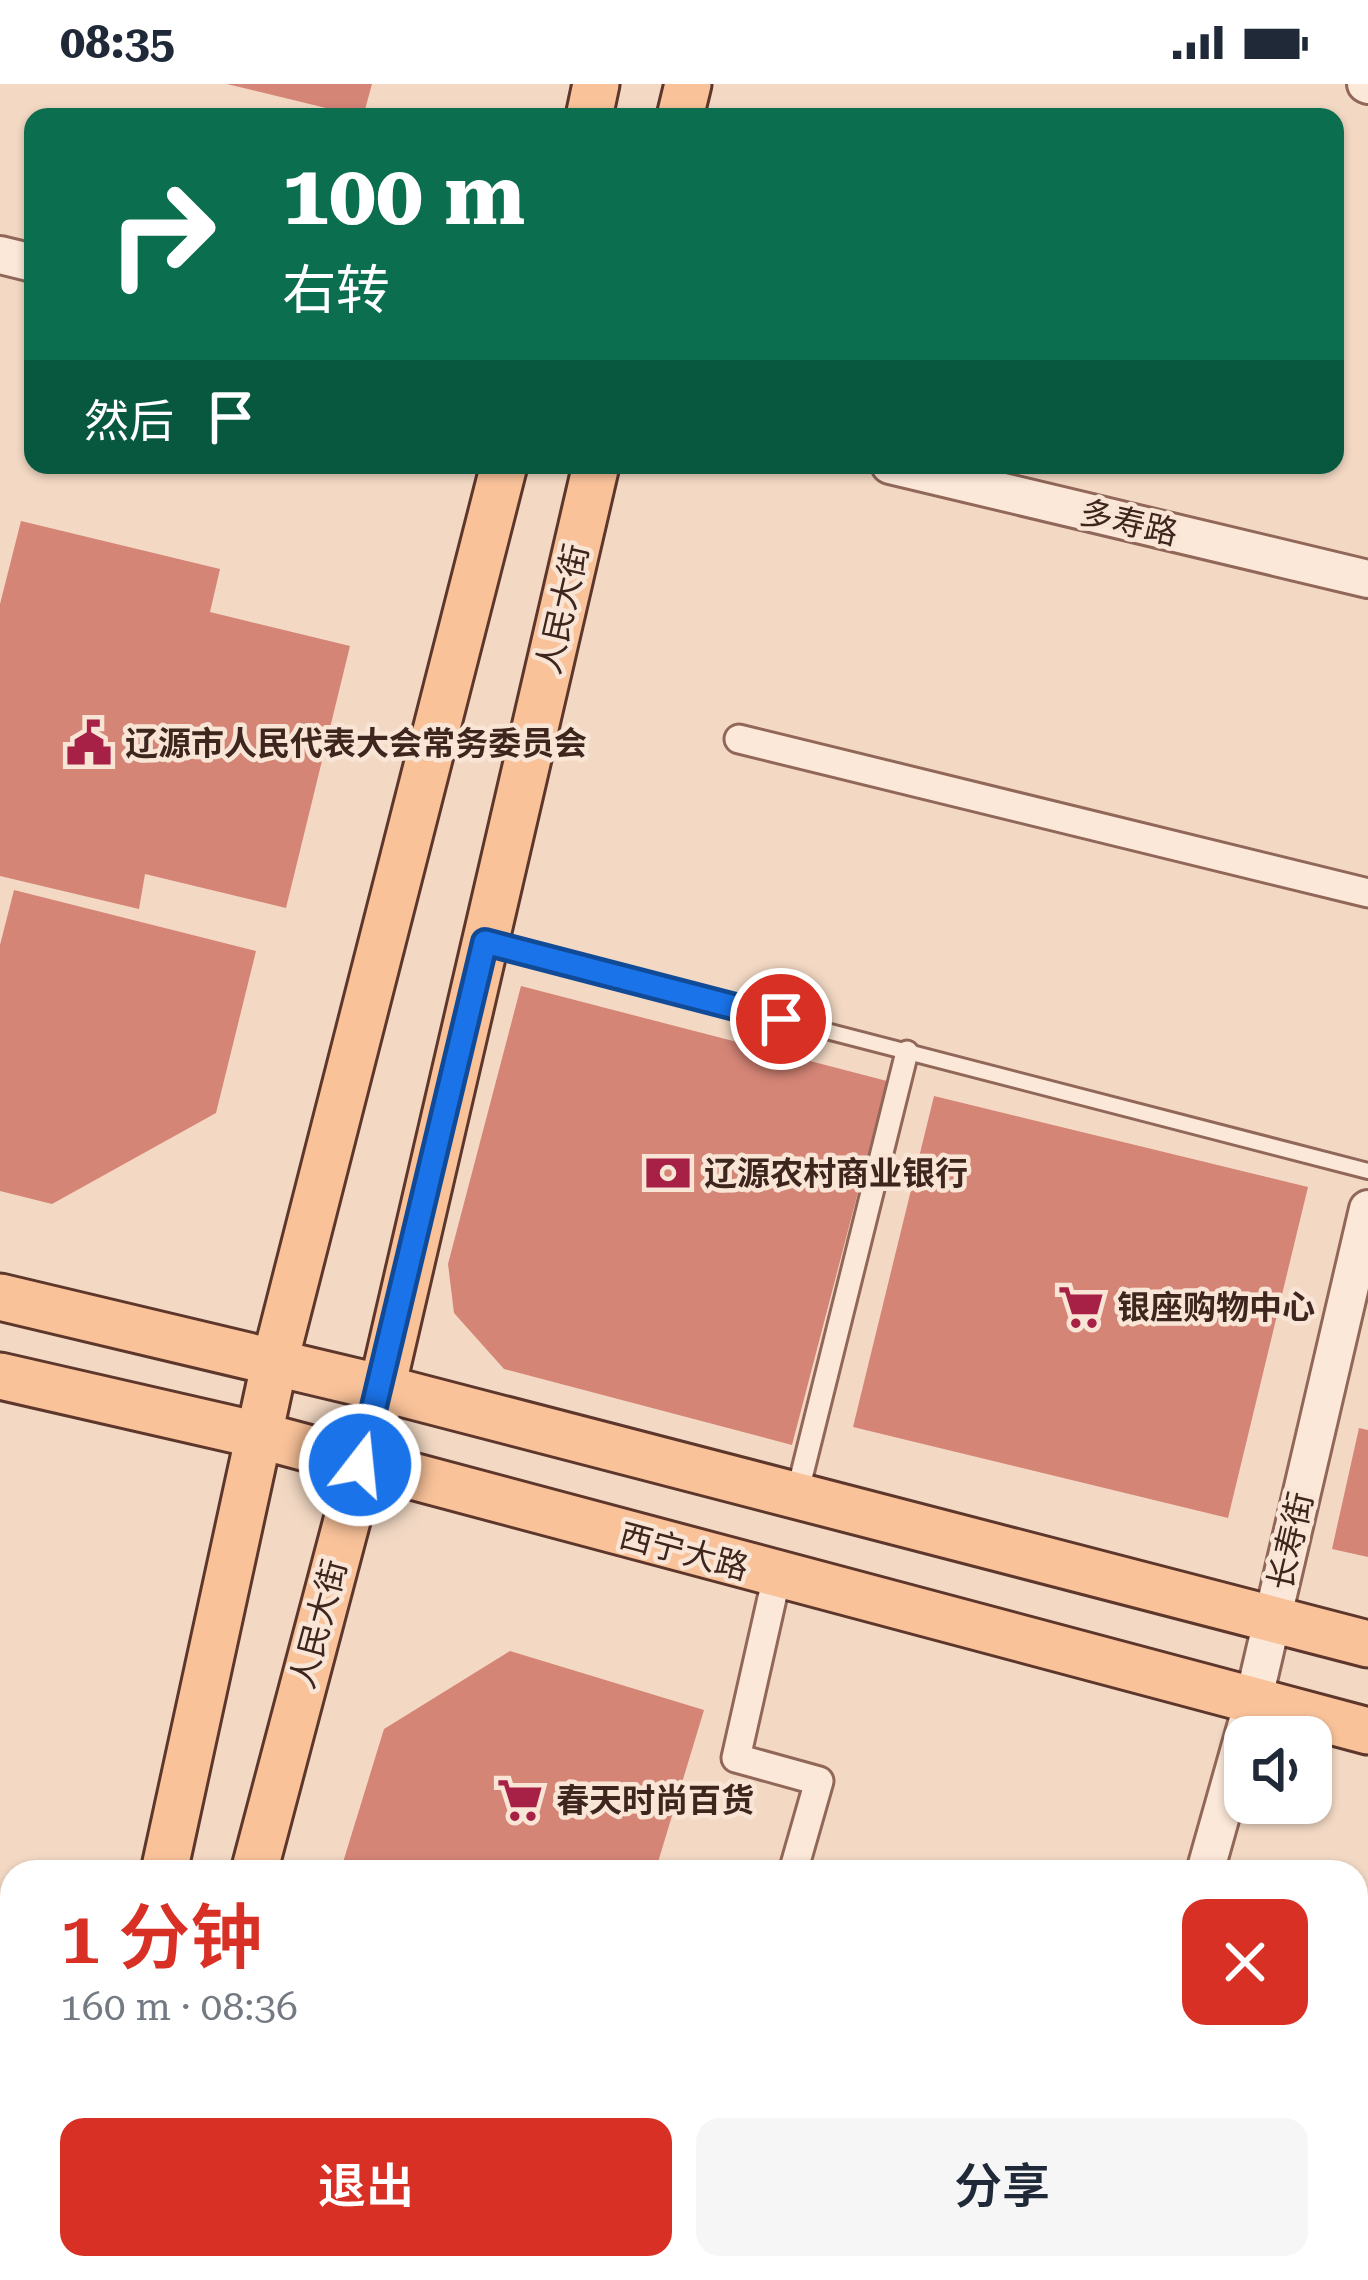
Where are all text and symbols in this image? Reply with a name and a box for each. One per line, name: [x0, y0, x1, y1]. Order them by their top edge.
text: 08:35: [60, 16, 175, 69]
text: 100 m: [282, 146, 525, 244]
icon: right: [84, 156, 240, 312]
text: 右转: [282, 259, 390, 322]
icon: arrive: [198, 384, 264, 450]
text: 然后: [84, 395, 174, 448]
street label: 多寿路: [1076, 492, 1182, 553]
street label: 人民大街: [529, 540, 596, 678]
public building icon: 辽源市人民代表大会常务委员会: [64, 718, 114, 768]
place label: 辽源市人民代表大会常务委员会: [125, 724, 587, 763]
pin: [730, 968, 832, 1070]
icon: arrive: [748, 986, 814, 1052]
bank icon: 辽源农村商业银行: [643, 1148, 693, 1198]
place label: 辽源农村商业银行: [704, 1154, 968, 1193]
supermarket icon: 银座购物中心: [1056, 1282, 1106, 1332]
place label: 银座购物中心: [1117, 1288, 1315, 1327]
position arrow: [297, 1402, 423, 1528]
street label: 长寿街: [1260, 1488, 1321, 1594]
street label: 西宁大路: [615, 1516, 753, 1587]
street label: 人民大街: [283, 1555, 354, 1693]
map controls: [1224, 1716, 1332, 1824]
button: sound: [1224, 1716, 1332, 1824]
supermarket icon: 春天时尚百货: [495, 1775, 545, 1825]
place label: 春天时尚百货: [556, 1781, 754, 1820]
text: 1 分钟: [60, 1896, 263, 1981]
button: close: [1182, 1899, 1308, 2025]
text: 160 m · 08:36: [60, 1984, 298, 2030]
button: 退出: [60, 2118, 672, 2256]
button: 分享: [696, 2118, 1308, 2256]

